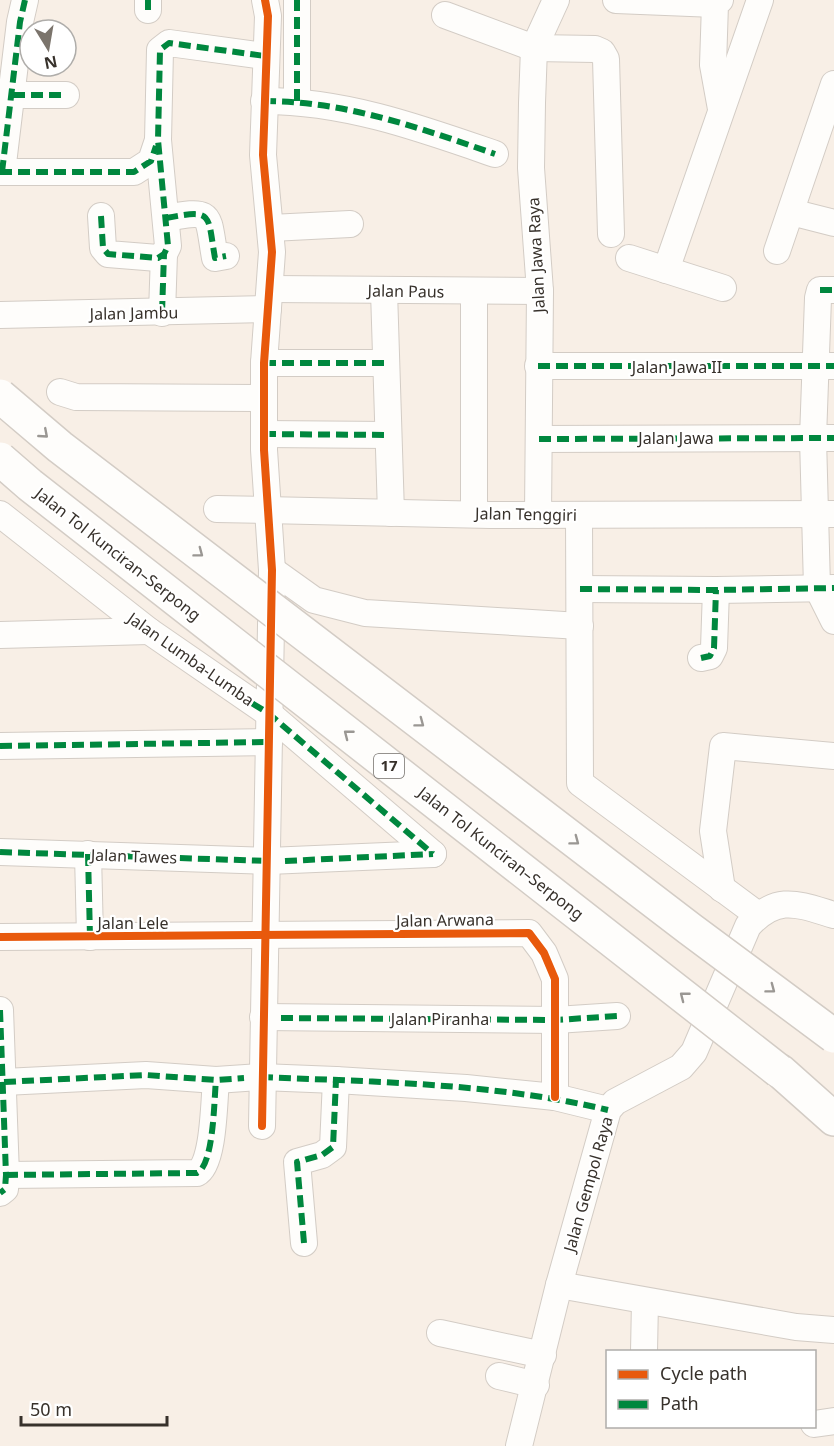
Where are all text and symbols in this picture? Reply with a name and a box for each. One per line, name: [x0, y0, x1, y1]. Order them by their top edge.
north arrow: [18, 18, 78, 78]
text: N: [42, 51, 59, 75]
street label: Jalan Jawa Raya: [522, 197, 550, 315]
street label: Jalan Paus: [365, 279, 445, 303]
street label: Jalan Jambu: [88, 301, 178, 325]
street label: Jalan Jawa II: [630, 356, 722, 378]
one-way arrow: [37, 426, 48, 437]
street label: Jalan Jawa: [636, 427, 714, 449]
street label: Jalan Tol Kunciran–Serpong: [29, 481, 205, 626]
street label: Jalan Tenggiri: [473, 502, 577, 526]
one-way arrow: [192, 546, 203, 557]
street label: Jalan Lumba-Lumba: [122, 606, 259, 711]
one-way arrow: [413, 715, 424, 726]
one-way arrow: [344, 730, 355, 741]
road number: 17: [374, 754, 404, 778]
street label: Jalan Tol Kunciran–Serpong: [412, 780, 588, 925]
one-way arrow: [568, 834, 579, 845]
street label: Jalan Tawes: [88, 843, 178, 869]
street label: Jalan Arwana: [394, 908, 494, 932]
street label: Jalan Lele: [95, 912, 169, 934]
one-way arrow: [765, 982, 776, 993]
one-way arrow: [679, 992, 690, 1003]
street label: Jalan Piranha: [389, 1008, 489, 1030]
street label: Jalan Gempol Raya: [558, 1114, 618, 1256]
legend: [606, 1350, 816, 1428]
text: Cycle path: [660, 1361, 747, 1385]
scale bar: [21, 1389, 166, 1427]
text: Path: [660, 1391, 699, 1415]
text: 50 m: [30, 1397, 72, 1421]

